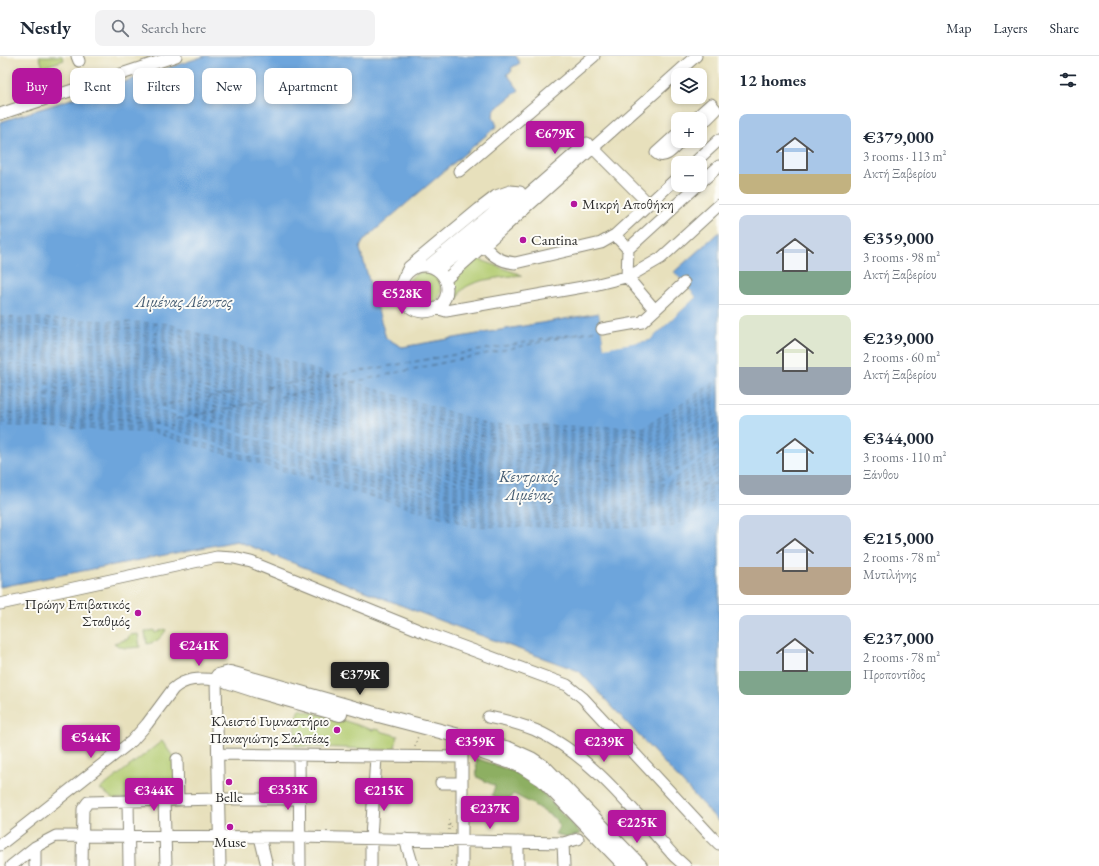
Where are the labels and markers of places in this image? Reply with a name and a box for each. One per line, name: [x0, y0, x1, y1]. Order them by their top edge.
pin: €679K: [527, 121, 583, 155]
place label: Μικρή Αποθήκη: [582, 194, 674, 213]
marker: Μικρή Αποθήκη: [569, 199, 579, 209]
place label: Cantina: [531, 230, 578, 249]
marker: Cantina: [518, 235, 528, 245]
pin: €528K: [374, 281, 430, 315]
place label: Πρώην Επιβατικός Σταθμός: [25, 594, 130, 630]
marker: Πρώην Επιβατικός Σταθμός: [133, 608, 143, 618]
pin: €241K: [171, 633, 227, 667]
pin: €379K: [332, 662, 388, 696]
place label: Κλειστό Γυμναστήριο Παναγιώτης Σαλπέας: [210, 711, 329, 747]
pin: €544K: [63, 725, 119, 759]
marker: Κλειστό Γυμναστήριο Παναγιώτης Σαλπέας: [332, 725, 342, 735]
pin: €359K: [447, 729, 503, 763]
pin: €239K: [576, 729, 632, 763]
marker: Belle: [224, 777, 234, 787]
pin: €353K: [260, 777, 316, 811]
pin: €344K: [126, 778, 182, 812]
pin: €215K: [356, 778, 412, 812]
place label: Belle: [215, 787, 243, 806]
pin: €237K: [462, 796, 518, 830]
pin: €225K: [609, 810, 665, 844]
marker: Muse: [225, 822, 235, 832]
place label: Muse: [214, 832, 246, 851]

